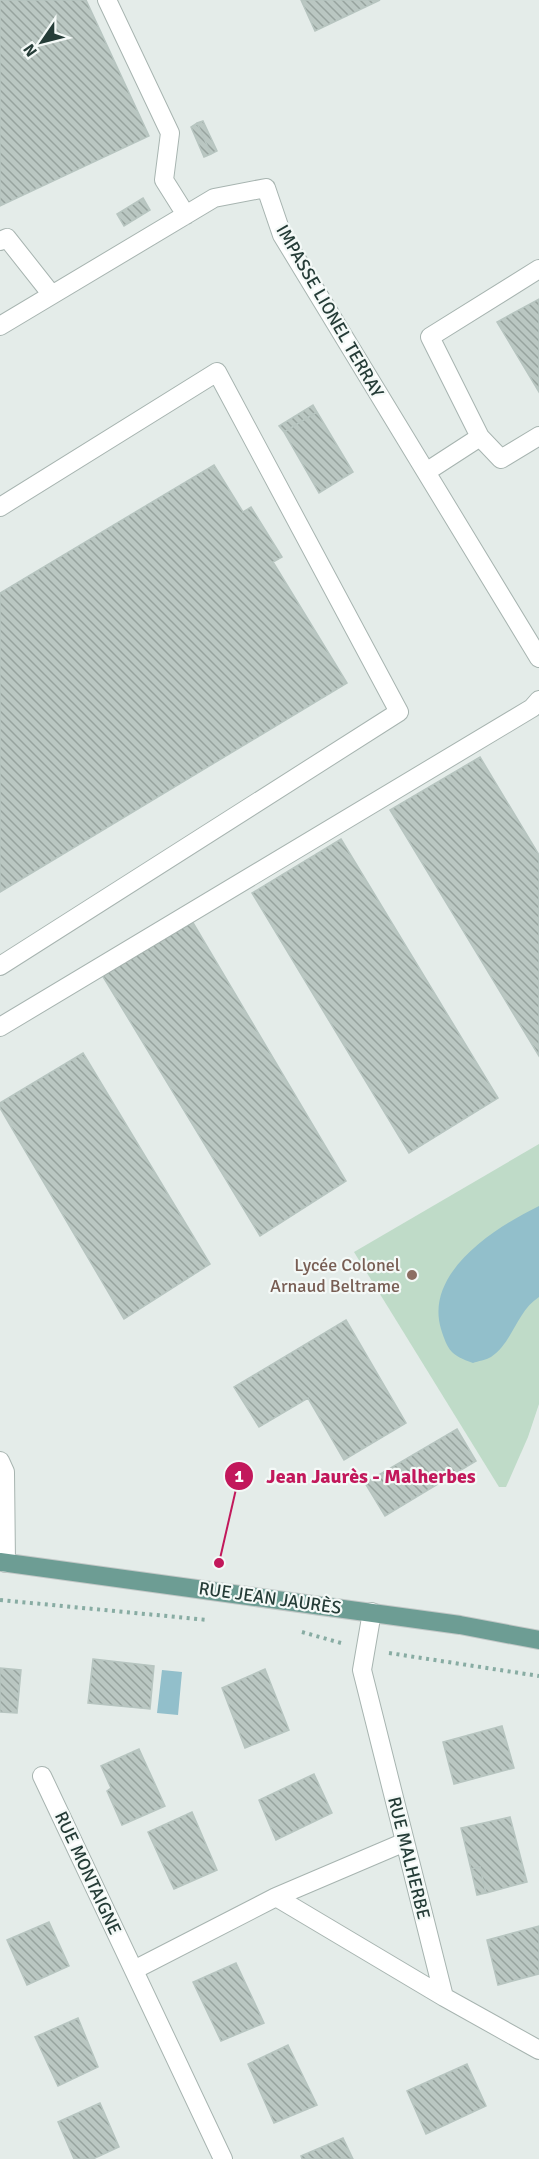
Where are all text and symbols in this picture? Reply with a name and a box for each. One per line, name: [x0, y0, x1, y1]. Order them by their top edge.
north arrow: [12, 12, 72, 72]
text: N: [19, 40, 42, 60]
street label: IMPASSE LIONEL TERRAY: [272, 221, 388, 401]
place label: Lycée Colonel Arnaud Beltrame: [270, 1254, 400, 1297]
marker: Lycée Colonel Arnaud Beltrame: [405, 1268, 419, 1282]
callout: Jean Jaurès - Malherbes: [224, 1457, 488, 1495]
text: Jean Jaurès - Malherbes: [266, 1464, 476, 1489]
text: 1: [234, 1465, 244, 1487]
street label: RUE JEAN JAURÈS: [197, 1577, 343, 1619]
street label: RUE MALHERBE: [383, 1794, 435, 1922]
street label: RUE MONTAIGNE: [50, 1808, 126, 1938]

